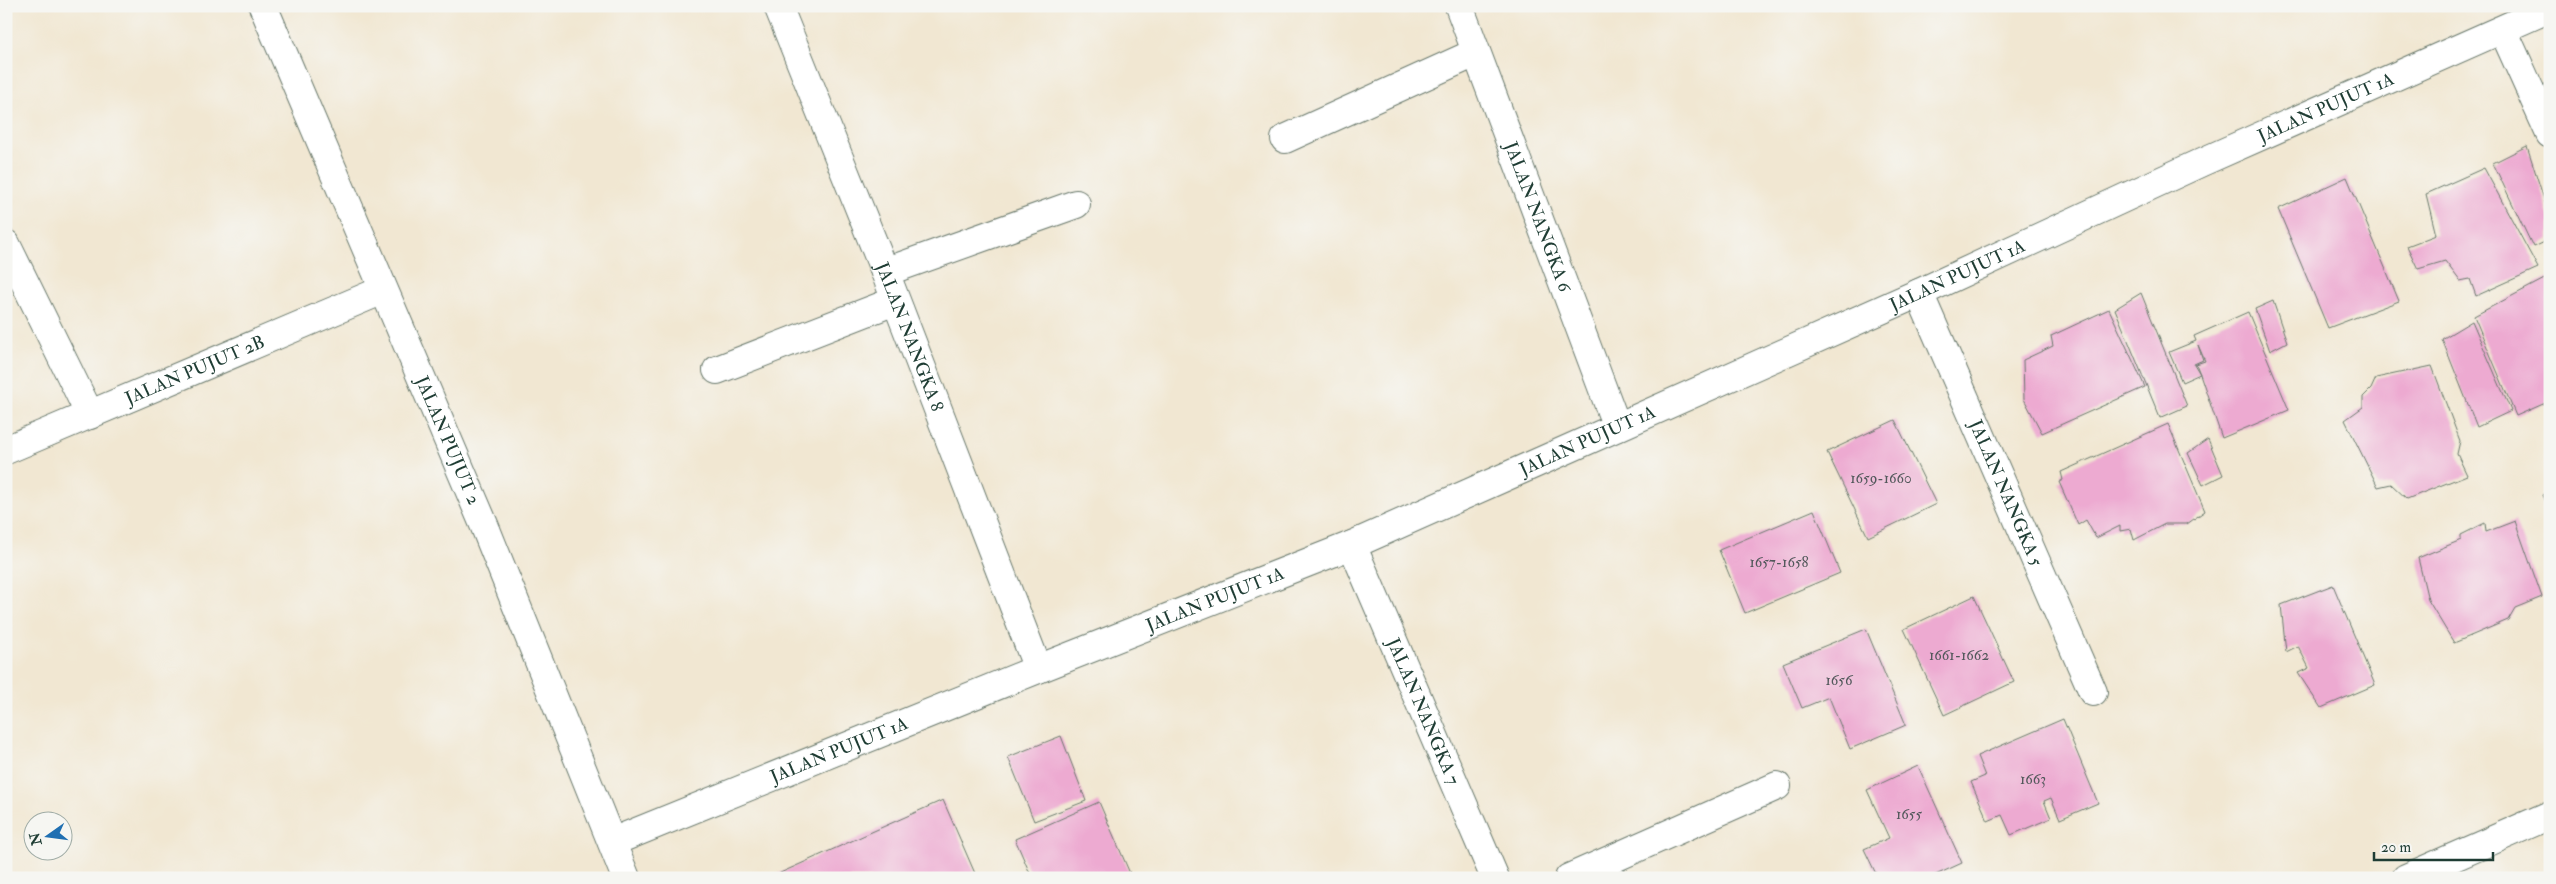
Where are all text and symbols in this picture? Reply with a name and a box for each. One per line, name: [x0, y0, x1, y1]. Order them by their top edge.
street label: JALAN PUJUT 1A: [2253, 67, 2398, 148]
street label: JALAN NANGKA 6: [1499, 138, 1577, 296]
street label: JALAN PUJUT 1A: [1885, 234, 2029, 317]
street label: JALAN NANGKA 8: [870, 258, 949, 415]
street label: JALAN PUJUT 2B: [121, 331, 268, 411]
street label: JALAN PUJUT 2: [410, 372, 485, 508]
street label: JALAN PUJUT 1A: [1515, 400, 1660, 482]
street label: JALAN NANGKA 5: [1963, 415, 2048, 570]
house number: 1659-1660: [1850, 469, 1912, 488]
house number: 1657-1658: [1749, 553, 1809, 572]
street label: JALAN PUJUT 1A: [1142, 562, 1288, 638]
street label: JALAN NANGKA 7: [1381, 634, 1465, 789]
house number: 1661-1662: [1929, 646, 1989, 665]
house number: 1656: [1826, 671, 1854, 690]
street label: JALAN PUJUT 1A: [766, 712, 912, 789]
house number: 1663: [2020, 770, 2046, 789]
house number: 1655: [1896, 805, 1922, 824]
north arrow: [22, 812, 72, 862]
scale bar: [2374, 829, 2492, 861]
text: N: [26, 830, 46, 848]
text: 20 m: [2381, 838, 2411, 857]

